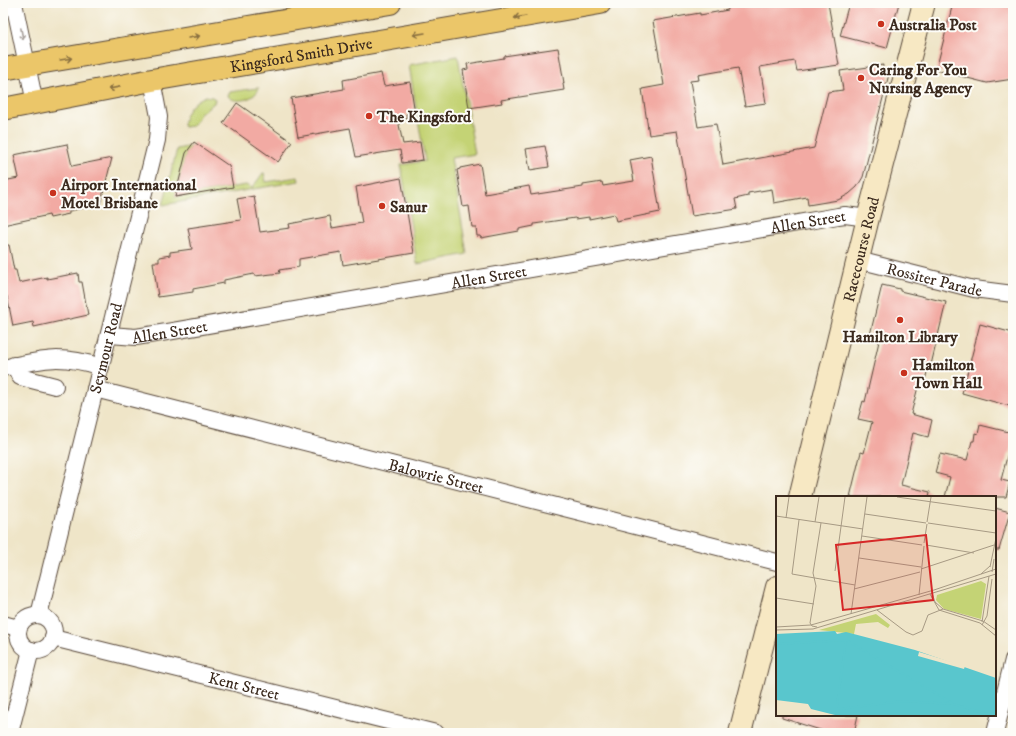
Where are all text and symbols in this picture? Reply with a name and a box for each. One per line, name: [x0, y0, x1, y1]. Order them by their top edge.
one-way arrow: [514, 13, 527, 21]
place label: Australia Post: [888, 15, 977, 35]
marker: Australia Post: [876, 19, 886, 29]
one-way arrow: [18, 27, 26, 40]
one-way arrow: [413, 31, 426, 39]
one-way arrow: [187, 33, 200, 41]
street label: Kingsford Smith Drive: [229, 33, 374, 77]
one-way arrow: [59, 54, 72, 62]
place label: Caring For You Nursing Agency: [869, 60, 972, 98]
marker: Caring For You Nursing Agency: [856, 73, 866, 83]
one-way arrow: [108, 84, 121, 92]
place label: The Kingsford: [376, 107, 472, 127]
marker: The Kingsford: [364, 111, 374, 121]
place label: Airport International Motel Brisbane: [60, 175, 197, 213]
marker: Airport International Motel Brisbane: [48, 188, 58, 198]
street label: Racecourse Road: [839, 195, 884, 304]
place label: Sanur: [390, 197, 428, 217]
marker: Sanur: [377, 201, 387, 211]
street label: Allen Street: [769, 206, 847, 238]
street label: Rossiter Parade: [885, 259, 984, 301]
street label: Allen Street: [450, 261, 528, 294]
street label: Seymour Road: [85, 301, 127, 396]
marker: Hamilton Library: [895, 315, 905, 325]
street label: Allen Street: [131, 316, 209, 349]
place label: Hamilton Library: [842, 327, 958, 347]
place label: Hamilton Town Hall: [911, 355, 983, 393]
marker: Hamilton Town Hall: [899, 368, 909, 378]
street label: Balowrie Street: [386, 455, 486, 498]
inset map: [776, 496, 996, 716]
street label: Kent Street: [206, 668, 282, 705]

